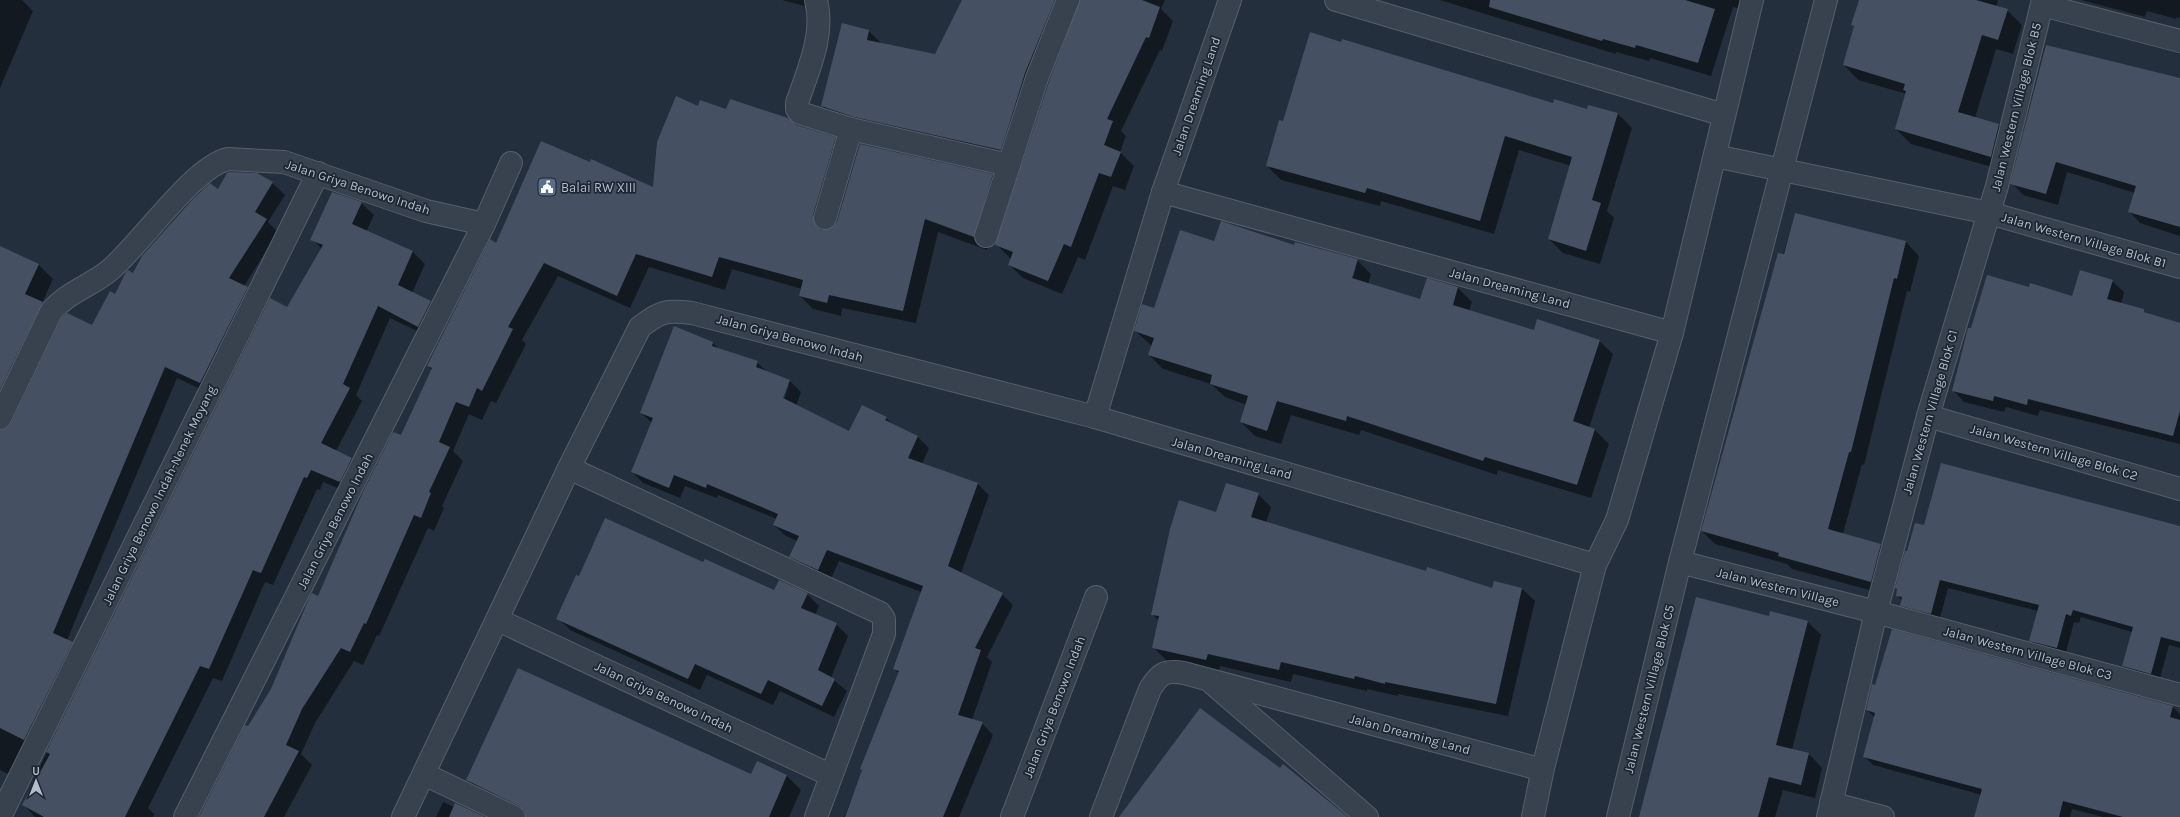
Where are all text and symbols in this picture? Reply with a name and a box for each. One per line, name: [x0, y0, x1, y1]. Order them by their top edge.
street label: Jalan Western Village Blok B5: [1988, 21, 2044, 193]
street label: Jalan Dreaming Land: [1169, 35, 1223, 157]
street label: Jalan Griya Benowo Indah: [284, 157, 432, 217]
public building icon: Balai RW XIII: [536, 176, 558, 198]
place label: Balai RW XIII: [561, 180, 636, 195]
street label: Jalan Western Village Blok B1: [2000, 209, 2168, 271]
street label: Jalan Dreaming Land: [1448, 265, 1572, 311]
street label: Jalan Griya Benowo Indah: [715, 311, 865, 365]
street label: Jalan Western Village Blok C1: [1899, 328, 1961, 496]
street label: Jalan Griya Benowo Indah-Nenek Moyang: [99, 382, 219, 607]
street label: Jalan Western Village Blok C2: [1969, 421, 2139, 483]
street label: Jalan Dreaming Land: [1170, 434, 1294, 482]
street label: Jalan Griya Benowo Indah: [294, 450, 376, 592]
street label: Jalan Western Village: [1715, 565, 1841, 610]
street label: Jalan Western Village Blok C5: [1621, 603, 1677, 775]
street label: Jalan Western Village Blok C3: [1942, 623, 2114, 683]
street label: Jalan Griya Benowo Indah: [1020, 634, 1088, 780]
street label: Jalan Griya Benowo Indah: [592, 658, 736, 736]
street label: Jalan Dreaming Land: [1348, 711, 1472, 757]
north arrow: [16, 761, 56, 801]
text: U: [32, 765, 40, 778]

